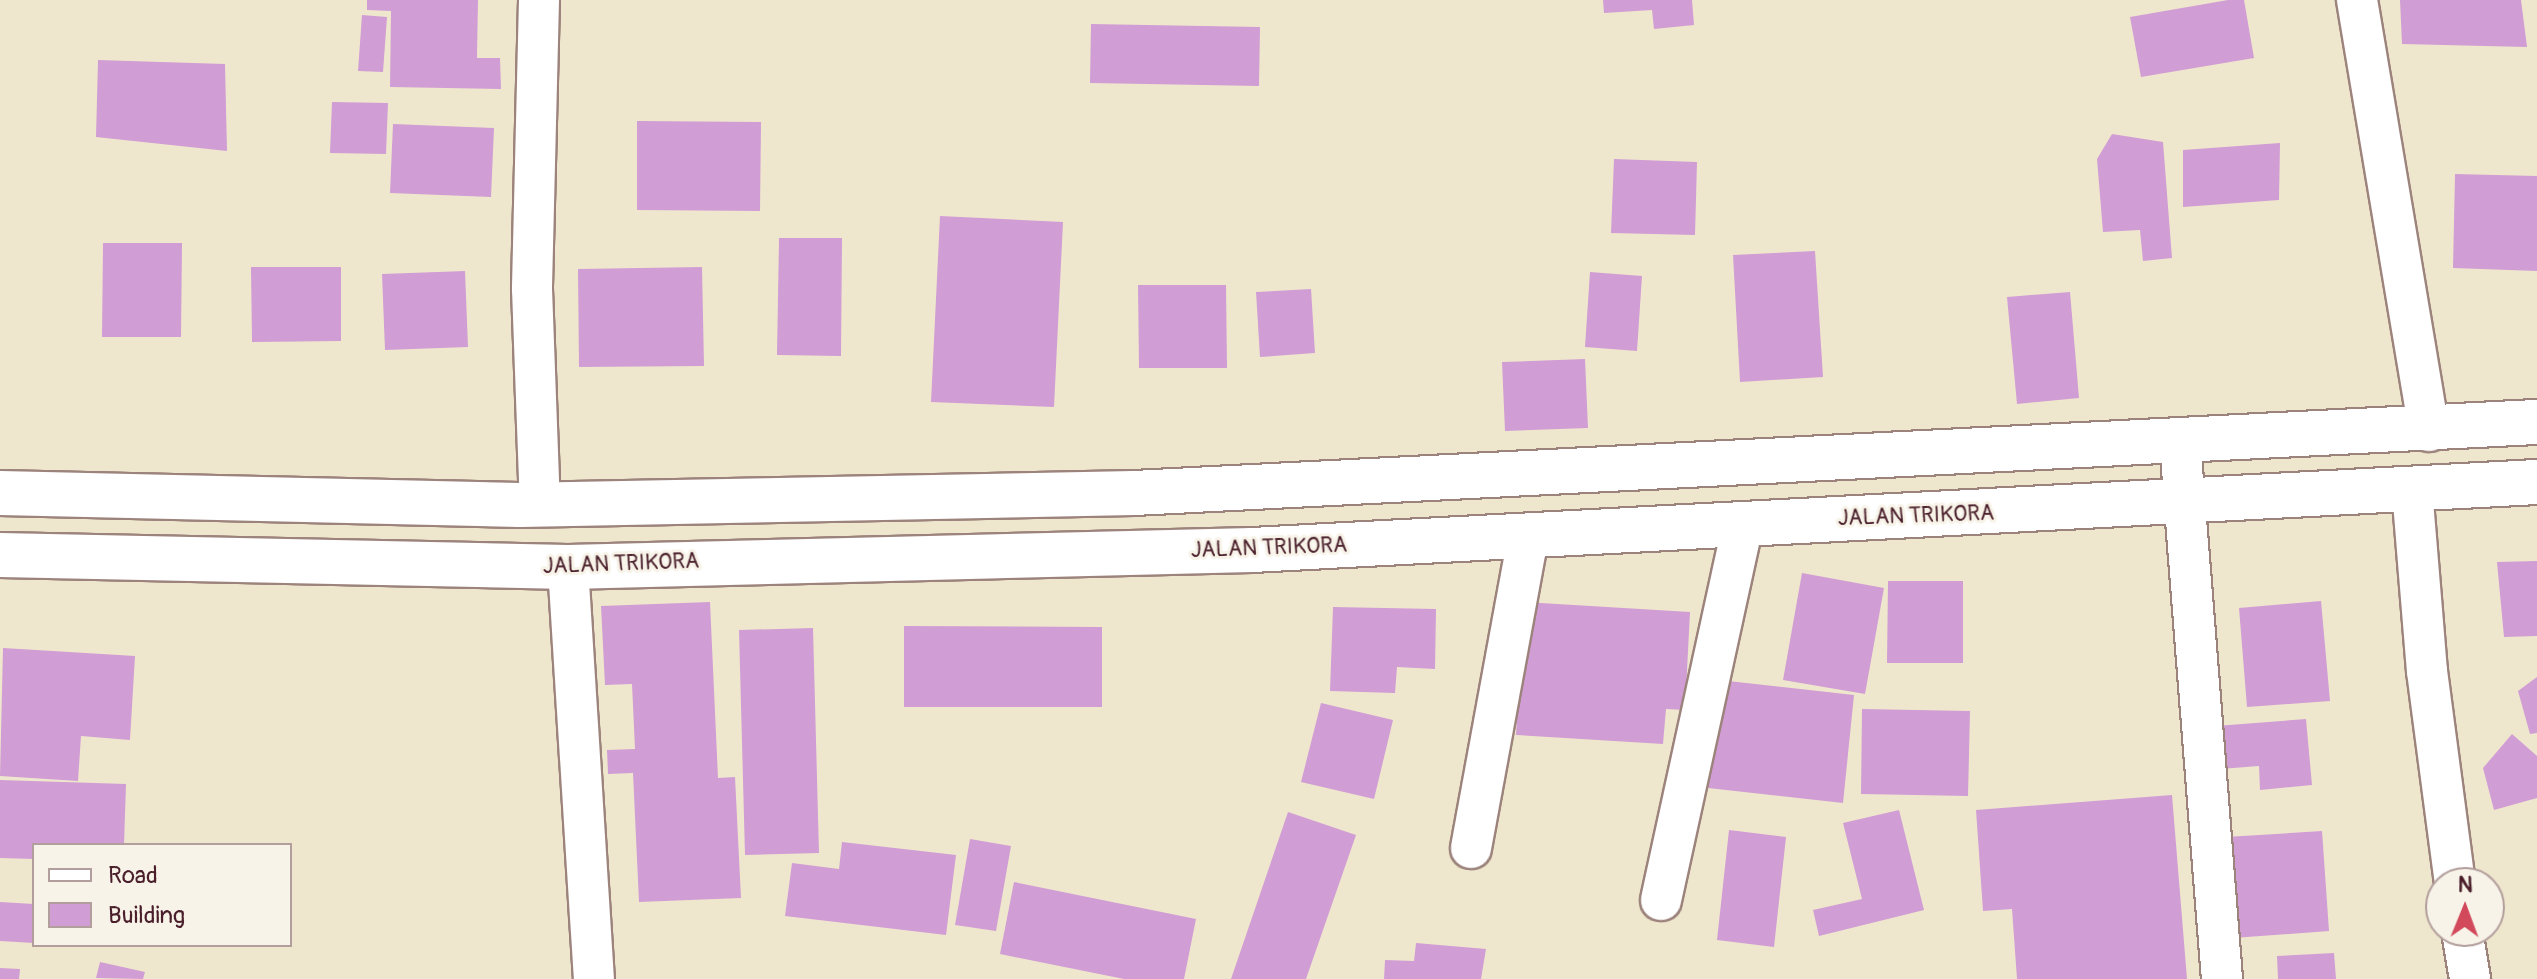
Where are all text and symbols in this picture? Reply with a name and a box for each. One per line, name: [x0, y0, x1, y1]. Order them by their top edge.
street label: JALAN TRIKORA: [1837, 500, 1995, 532]
street label: JALAN TRIKORA: [1190, 532, 1348, 564]
street label: JALAN TRIKORA: [542, 548, 700, 580]
legend: [32, 843, 292, 947]
text: Road: [108, 861, 158, 890]
north arrow: [2425, 867, 2505, 947]
text: N: [2458, 871, 2473, 899]
text: Building: [108, 901, 185, 930]

